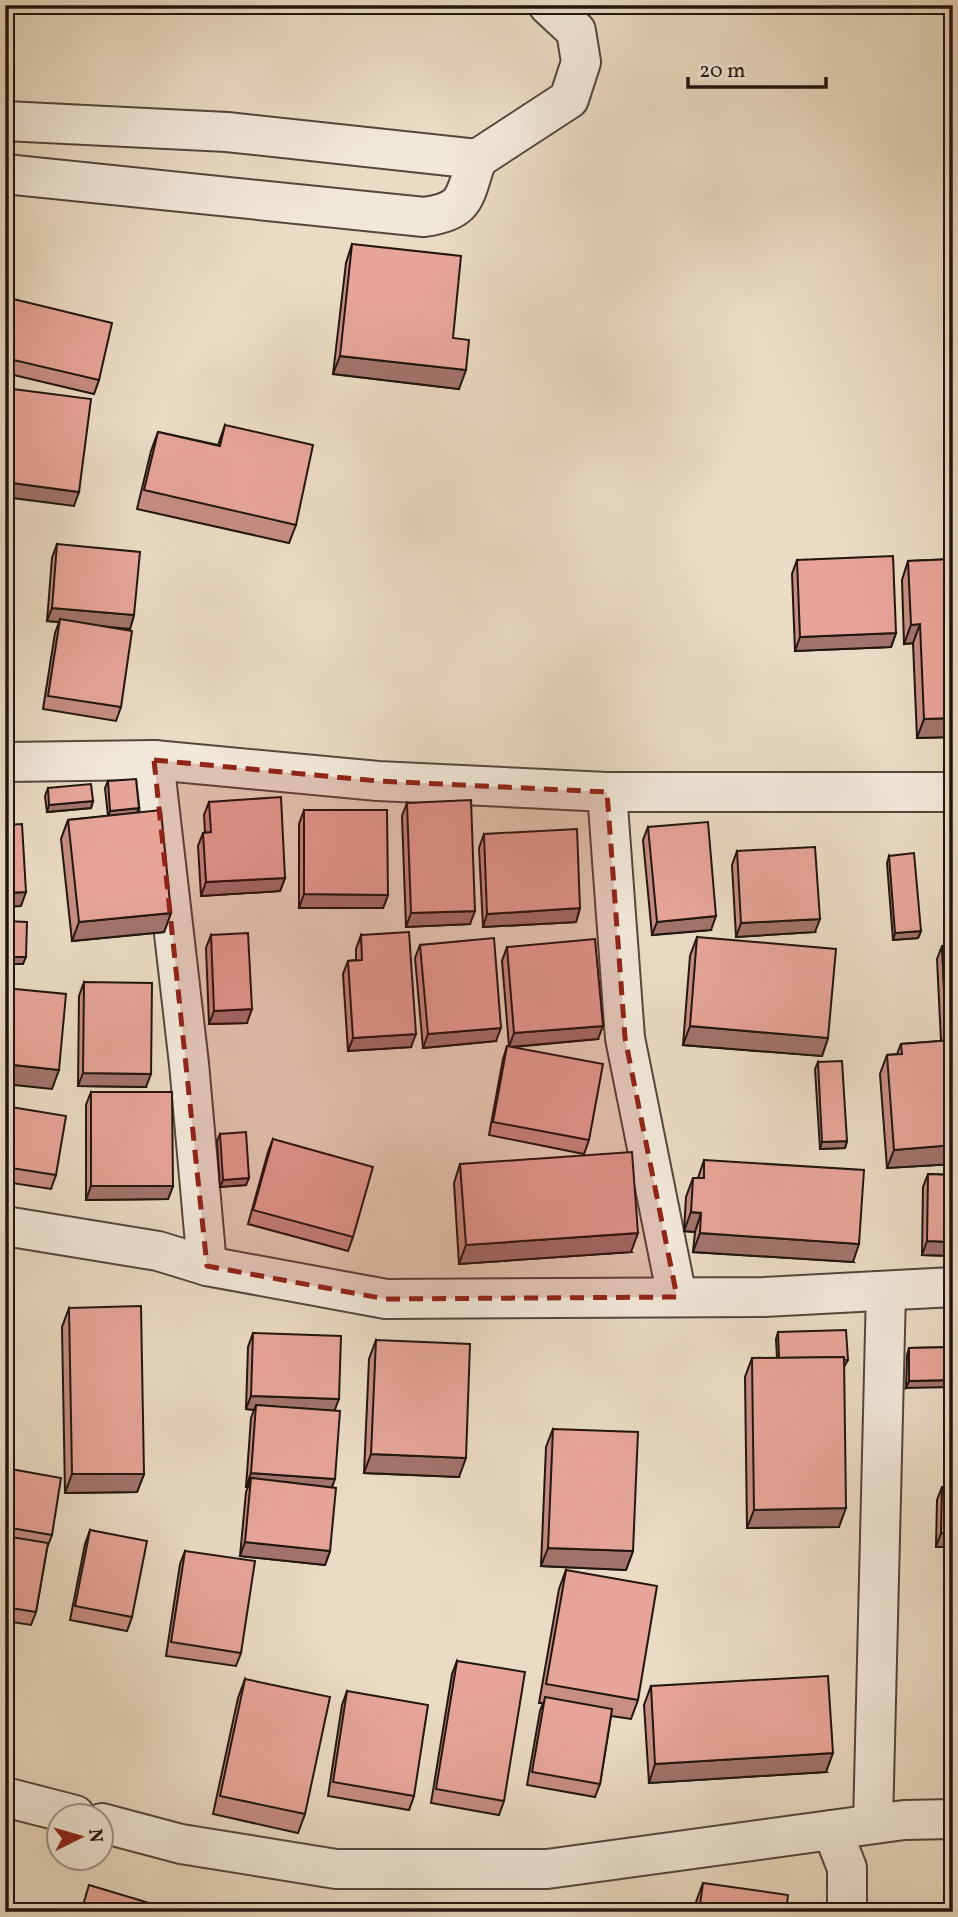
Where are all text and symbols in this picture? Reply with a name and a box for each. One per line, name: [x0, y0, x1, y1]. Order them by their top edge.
scale bar: [688, 46, 827, 90]
text: 20 m: [699, 57, 745, 86]
north arrow: [46, 1801, 116, 1871]
text: N: [81, 1828, 109, 1844]

